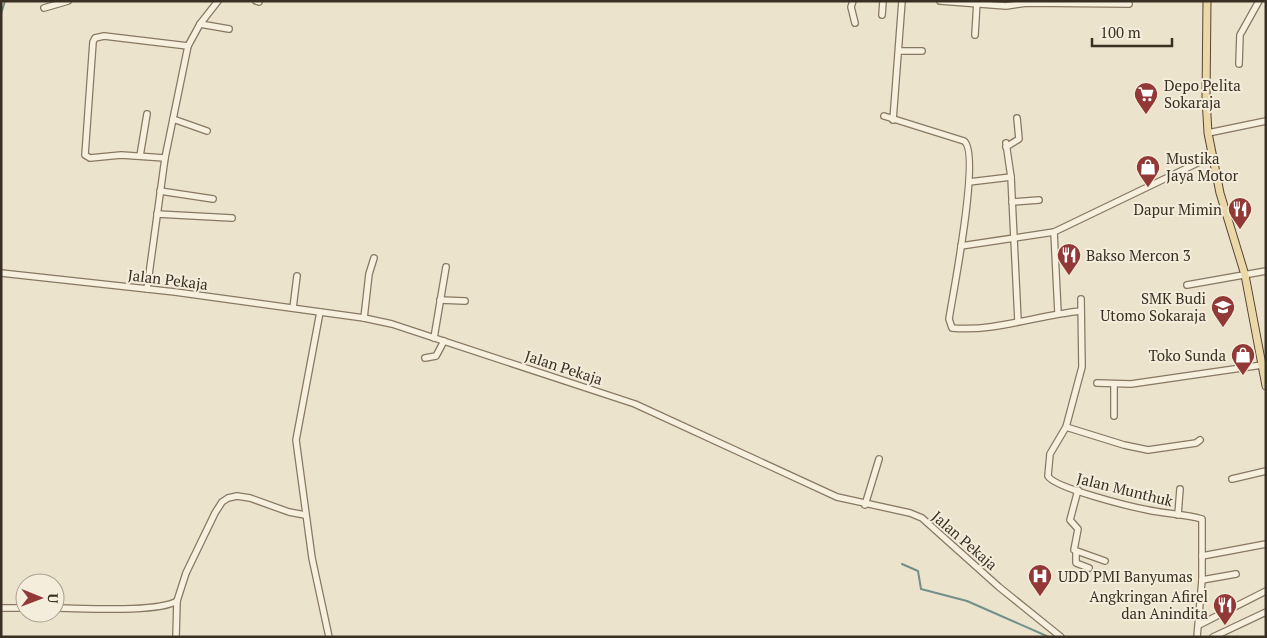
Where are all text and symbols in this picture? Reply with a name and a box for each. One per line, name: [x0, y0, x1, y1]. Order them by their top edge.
scale bar: [1092, 15, 1172, 47]
text: 100 m: [1100, 22, 1141, 42]
place label: Depo Pelita Sokaraja: [1164, 75, 1241, 112]
supermarket icon: Depo Pelita Sokaraja: [1133, 81, 1159, 115]
place label: Mustika Jaya Motor: [1166, 148, 1238, 185]
shop icon: Mustika Jaya Motor: [1135, 154, 1161, 188]
restaurant icon: Dapur Mimin: [1227, 196, 1253, 230]
place label: Dapur Mimin: [1133, 199, 1222, 219]
restaurant icon: Bakso Mercon 3: [1056, 242, 1082, 276]
place label: Bakso Mercon 3: [1086, 245, 1191, 265]
street label: Jalan Pekaja: [127, 264, 210, 294]
place label: SMK Budi Utomo Sokaraja: [1100, 288, 1206, 325]
school or university icon: SMK Budi Utomo Sokaraja: [1210, 294, 1236, 328]
shop icon: Toko Sunda: [1230, 342, 1256, 376]
street label: Jalan Pekaja: [523, 345, 606, 389]
place label: Toko Sunda: [1148, 345, 1226, 365]
street label: Jalan Munthuk: [1075, 467, 1175, 511]
street label: Jalan Pekaja: [928, 506, 1002, 574]
hospital icon: UDD PMI Banyumas: [1027, 563, 1053, 597]
place label: UDD PMI Banyumas: [1058, 566, 1193, 586]
north arrow: [15, 573, 65, 623]
place label: Angkringan Afirel dan Anindita: [1089, 586, 1208, 623]
restaurant icon: Angkringan Afirel dan Anindita: [1212, 592, 1238, 626]
text: U: [44, 593, 63, 603]

